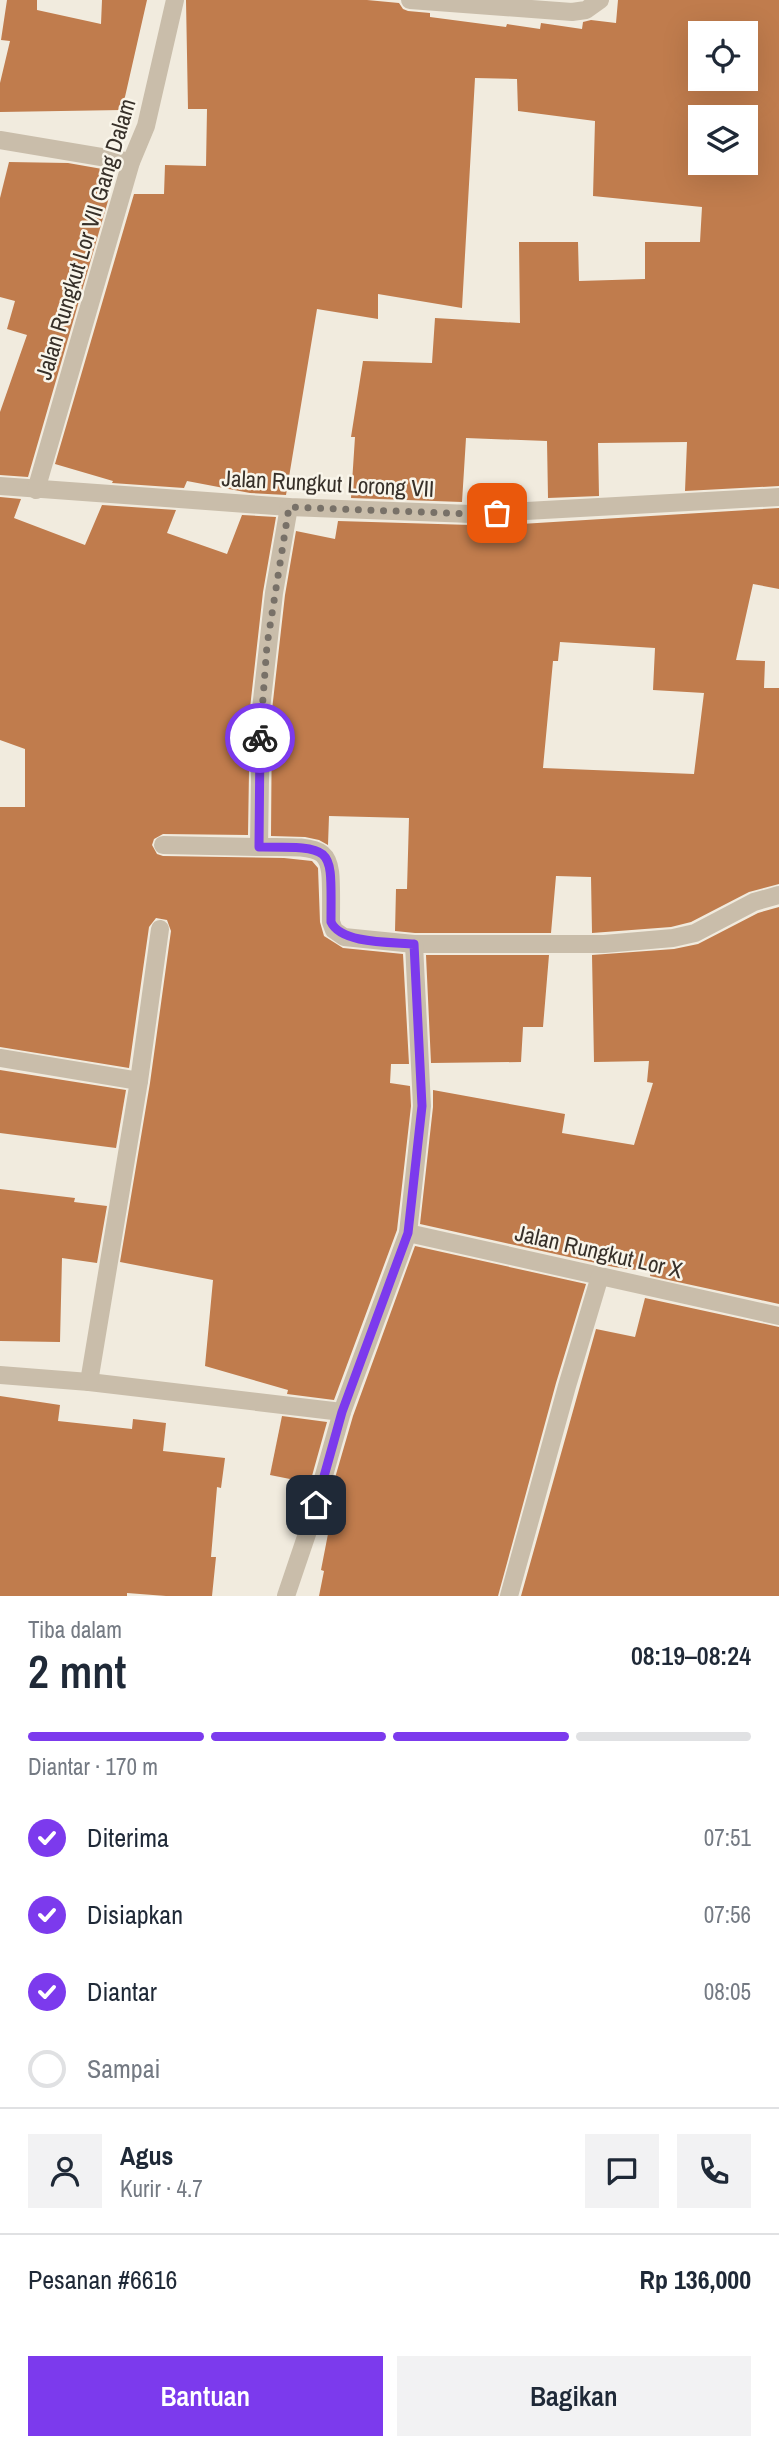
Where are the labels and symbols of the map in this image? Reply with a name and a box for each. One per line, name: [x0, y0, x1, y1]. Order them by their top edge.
street label: Jalan Rungkut Lor VII Gang Dalam: [27, 95, 143, 383]
street label: Jalan Rungkut Lorong VII: [221, 462, 435, 504]
pin: [467, 483, 527, 543]
courier: [225, 703, 295, 773]
street label: Jalan Rungkut Lor X: [512, 1217, 686, 1285]
pin: [286, 1475, 346, 1535]

